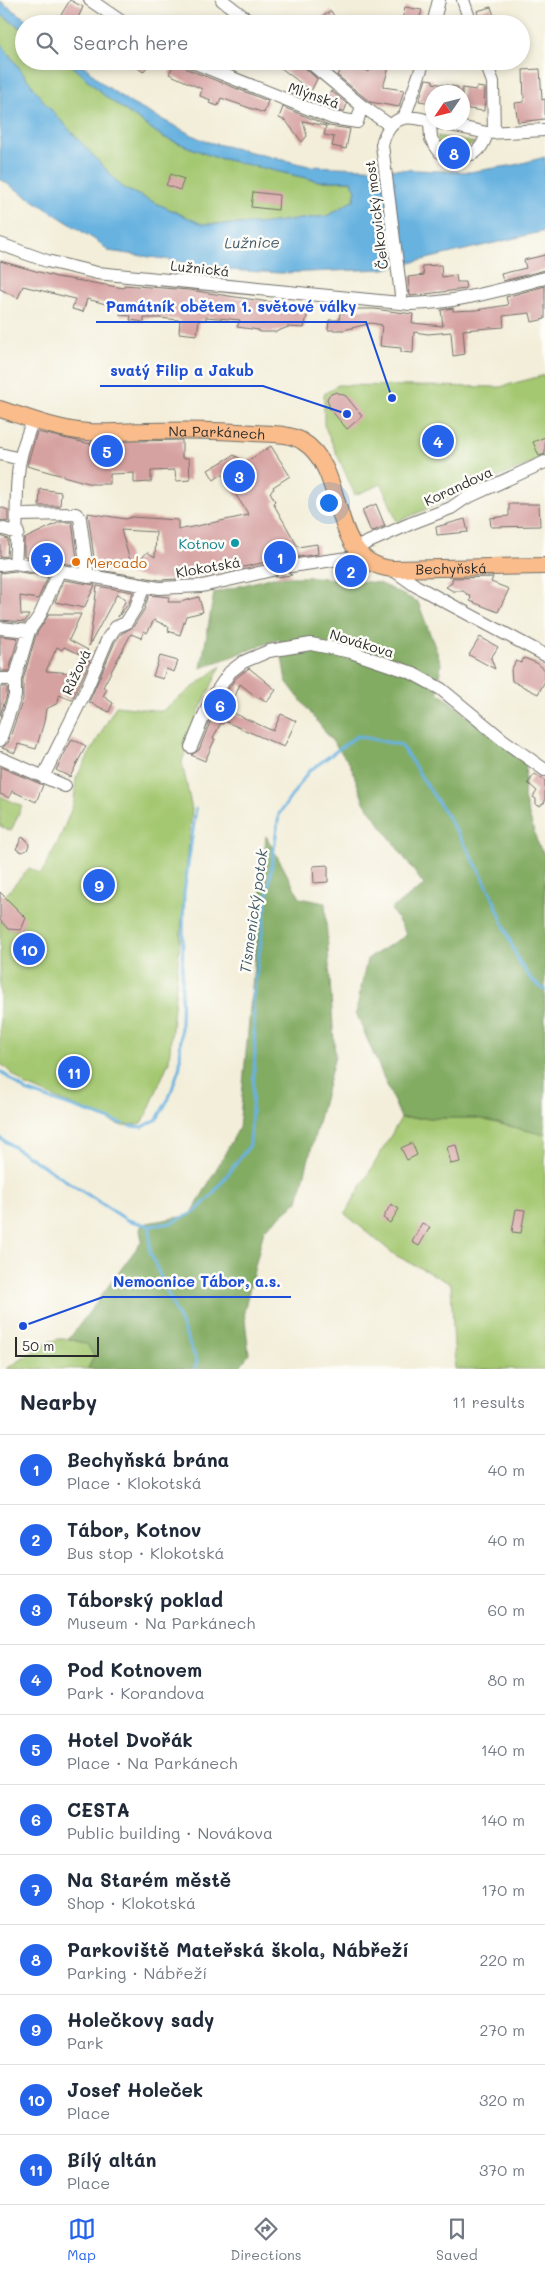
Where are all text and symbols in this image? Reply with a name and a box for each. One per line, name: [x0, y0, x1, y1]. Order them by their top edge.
search box: [15, 15, 530, 70]
icon: search: [33, 29, 61, 57]
text: Search here: [73, 30, 189, 55]
street label: Mlýnská: [286, 77, 342, 113]
north arrow: [425, 85, 470, 130]
pin: 8: [438, 134, 470, 172]
street label: Čelkovický most: [360, 160, 392, 270]
water label: Lužnice: [224, 232, 280, 252]
street label: Lužnická: [170, 255, 230, 281]
callout: Památník obětem 1. světové války: [96, 292, 366, 322]
text: Památník obětem 1. světové války: [106, 296, 356, 316]
callout: svatý Filip a Jakub: [100, 356, 263, 386]
text: svatý Filip a Jakub: [110, 360, 254, 380]
street label: Na Parkánech: [168, 421, 265, 443]
pin: 4: [422, 422, 454, 460]
pin: 5: [91, 432, 123, 470]
pin: 3: [223, 457, 255, 495]
street label: Korandova: [421, 462, 495, 510]
your location: [316, 490, 342, 516]
place label: Kotnov: [179, 534, 225, 553]
marker: Kotnov: [229, 537, 241, 549]
pin: 1: [264, 538, 296, 576]
pin: 7: [31, 540, 63, 578]
street label: Klokotská: [174, 552, 242, 582]
pin: 2: [335, 552, 367, 590]
place label: Mercado: [86, 553, 147, 572]
marker: Mercado: [70, 556, 82, 568]
street label: Bechyňská: [415, 558, 487, 578]
street label: Novákova: [328, 624, 396, 662]
street label: Růžová: [57, 646, 95, 698]
pin: 6: [204, 686, 236, 724]
water label: Tismenický potok: [234, 846, 272, 974]
pin: 9: [83, 866, 115, 904]
pin: 10: [13, 930, 45, 968]
pin: 11: [58, 1053, 90, 1091]
callout: Nemocnice Tábor, a.s.: [103, 1267, 291, 1297]
text: Nemocnice Tábor, a.s.: [113, 1271, 281, 1291]
scale bar: [15, 1334, 99, 1357]
text: 50 m: [22, 1336, 54, 1355]
text: Nearby: [20, 1388, 97, 1415]
text: 11 results: [452, 1391, 525, 1412]
text: Bechyňská brána: [67, 1447, 229, 1472]
text: 1: [32, 1459, 40, 1480]
text: 40 m: [488, 1459, 525, 1480]
text: Place · Klokotská: [67, 1472, 202, 1493]
text: Tábor, Kotnov: [67, 1517, 201, 1542]
text: 2: [32, 1529, 40, 1550]
text: 40 m: [488, 1529, 525, 1550]
text: Bus stop · Klokotská: [67, 1542, 224, 1563]
text: Táborský poklad: [67, 1587, 223, 1612]
text: 3: [31, 1599, 41, 1620]
text: 60 m: [488, 1599, 525, 1620]
text: Museum · Na Parkánech: [67, 1612, 255, 1633]
text: Pod Kotnovem: [67, 1657, 202, 1682]
text: 4: [31, 1669, 41, 1690]
text: 80 m: [488, 1669, 525, 1690]
text: Park · Korandova: [67, 1682, 205, 1703]
text: Hotel Dvořák: [67, 1727, 193, 1752]
text: 5: [31, 1739, 41, 1760]
text: 140 m: [481, 1739, 525, 1760]
text: Place · Na Parkánech: [67, 1752, 238, 1773]
text: CESTA: [67, 1797, 130, 1822]
text: 6: [31, 1809, 41, 1830]
text: 140 m: [481, 1809, 525, 1830]
text: Public building · Novákova: [67, 1822, 273, 1843]
text: Na Starém městě: [67, 1867, 231, 1892]
text: 7: [32, 1879, 40, 1900]
text: 170 m: [481, 1879, 525, 1900]
text: Shop · Klokotská: [67, 1892, 196, 1913]
text: Parkoviště Mateřská škola, Nábřeží: [67, 1937, 409, 1962]
text: 8: [31, 1949, 41, 1970]
text: 220 m: [479, 1949, 525, 1970]
text: Parking · Nábřeží: [67, 1962, 207, 1983]
text: Holečkovy sady: [67, 2007, 214, 2032]
text: 9: [31, 2019, 41, 2040]
text: 270 m: [479, 2019, 525, 2040]
text: Park: [67, 2032, 103, 2053]
text: Josef Holeček: [67, 2077, 203, 2102]
text: 10: [27, 2089, 45, 2110]
text: 320 m: [479, 2089, 525, 2110]
text: Place: [67, 2102, 110, 2123]
text: Bílý altán: [67, 2147, 157, 2172]
text: 11: [29, 2159, 43, 2180]
text: 370 m: [479, 2159, 525, 2180]
text: Place: [67, 2172, 110, 2193]
tab: Map: [67, 2215, 96, 2264]
tab: Directions: [230, 2215, 302, 2264]
tab: Saved: [436, 2215, 478, 2264]

